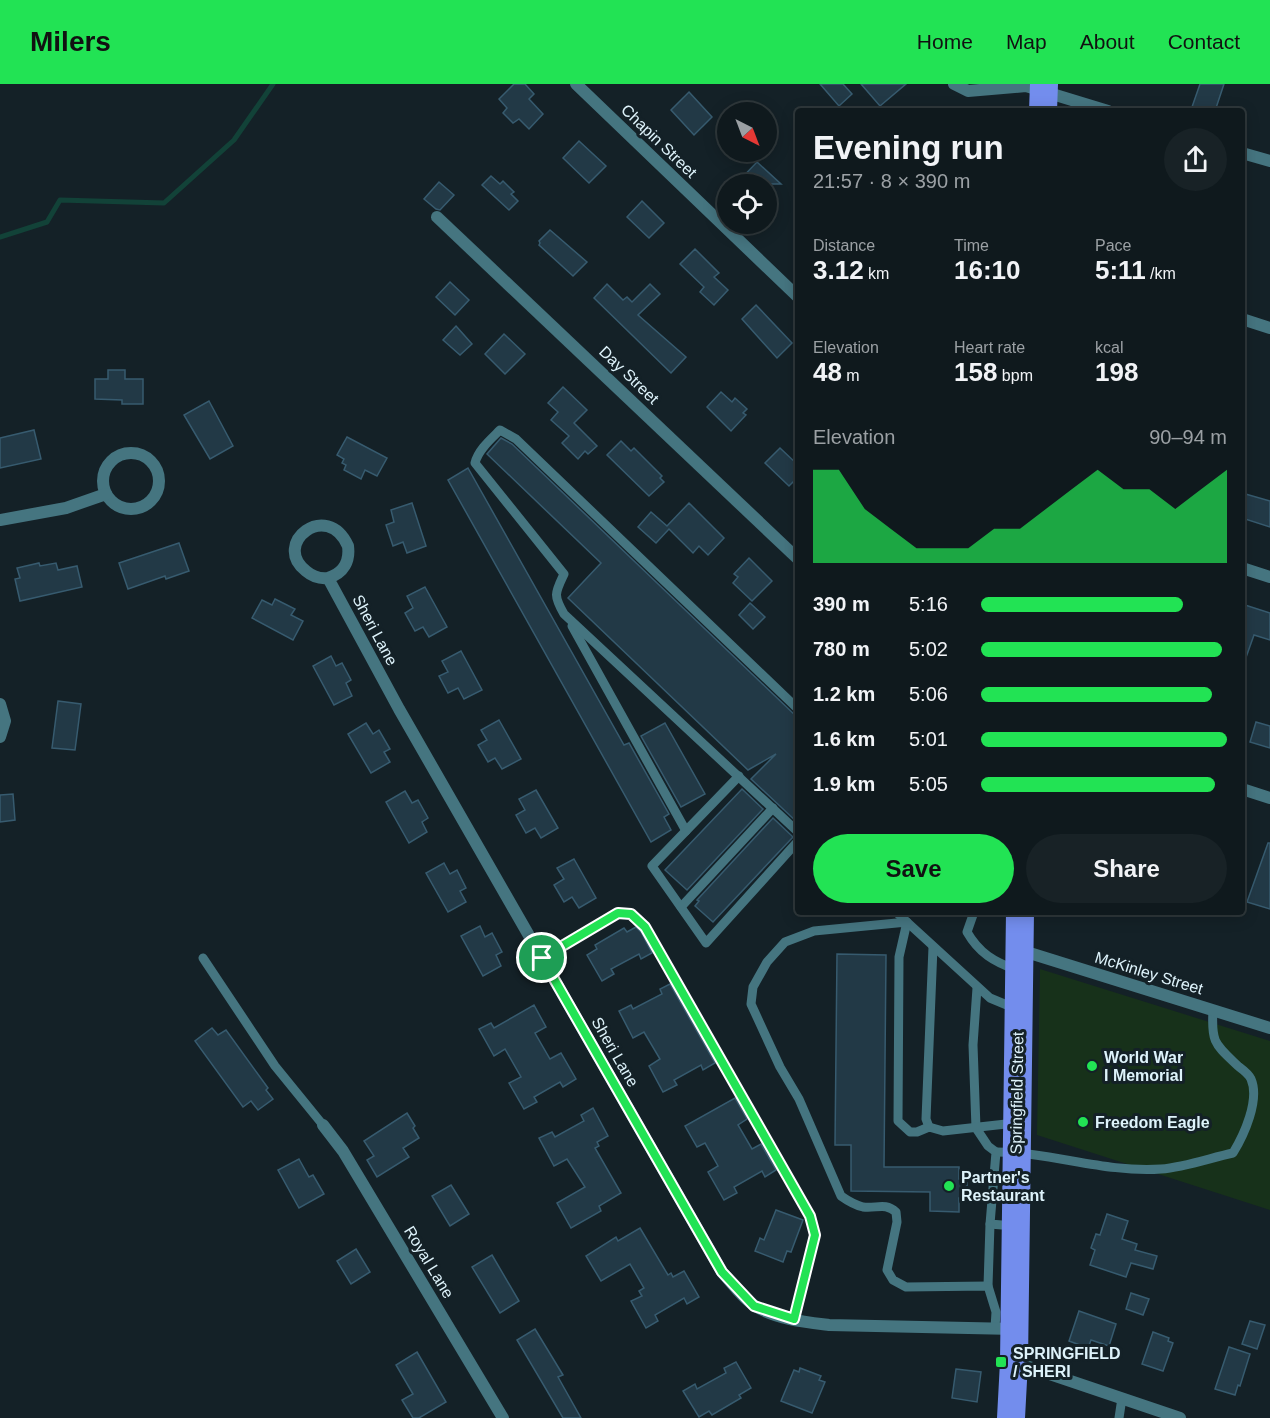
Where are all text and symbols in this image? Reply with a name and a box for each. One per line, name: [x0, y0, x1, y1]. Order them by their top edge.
text: Milers: [30, 26, 111, 57]
text: Home: [917, 30, 973, 53]
text: Map: [1006, 30, 1047, 53]
text: About: [1080, 30, 1135, 53]
text: Contact: [1168, 30, 1240, 53]
street label: Chapin Street: [618, 101, 700, 181]
north arrow: [717, 102, 777, 162]
map controls: [717, 102, 777, 234]
button: share: [1164, 128, 1227, 191]
text: Evening run: [813, 129, 1004, 166]
text: 21:57 · 8 × 390 m: [813, 170, 970, 192]
button: locate: [717, 174, 777, 234]
text: Distance: [813, 237, 875, 254]
text: Time: [954, 237, 989, 254]
text: Pace: [1095, 237, 1131, 254]
text: 3.12: [813, 255, 864, 285]
text: 16:10: [954, 255, 1021, 285]
text: 5:11: [1095, 255, 1146, 285]
text: km: [864, 265, 889, 282]
text: /km: [1146, 265, 1176, 282]
text: Elevation: [813, 339, 879, 356]
text: Heart rate: [954, 339, 1025, 356]
text: kcal: [1095, 339, 1123, 356]
street label: Day Street: [596, 343, 662, 408]
text: 48: [813, 357, 842, 387]
text: 158: [954, 357, 997, 387]
text: 198: [1095, 357, 1138, 387]
text: m: [842, 367, 860, 384]
text: bpm: [997, 367, 1033, 384]
text: Elevation: [813, 426, 895, 448]
text: 90–94 m: [1149, 426, 1227, 448]
street label: Sheri Lane: [349, 592, 401, 668]
text: 390 m: [813, 593, 870, 615]
text: 5:16: [909, 593, 948, 615]
text: 780 m: [813, 638, 870, 660]
text: 5:02: [909, 638, 948, 660]
text: 1.2 km: [813, 683, 875, 705]
text: 5:06: [909, 683, 948, 705]
text: 1.6 km: [813, 728, 875, 750]
text: 5:01: [909, 728, 948, 750]
text: 1.9 km: [813, 773, 875, 795]
text: 5:05: [909, 773, 948, 795]
button: Save: [813, 834, 1014, 903]
button: Share: [1026, 834, 1227, 903]
pin: [516, 932, 567, 983]
icon: arrive: [525, 941, 558, 974]
street label: McKinley Street: [1093, 948, 1206, 998]
street label: Sheri Lane: [588, 1014, 642, 1090]
street label: Springfield Street: [1007, 1031, 1027, 1155]
place label: World War I Memorial: [1104, 1049, 1183, 1084]
marker: World War I Memorial: [1085, 1059, 1099, 1073]
place label: Freedom Eagle: [1095, 1114, 1210, 1131]
marker: Freedom Eagle: [1076, 1115, 1090, 1129]
place label: Partner's Restaurant: [961, 1169, 1045, 1204]
marker: Partner's Restaurant: [942, 1179, 956, 1193]
street label: Royal Lane: [401, 1223, 457, 1301]
place label: SPRINGFIELD / SHERI: [1013, 1345, 1121, 1380]
marker: SPRINGFIELD / SHERI: [994, 1355, 1008, 1369]

